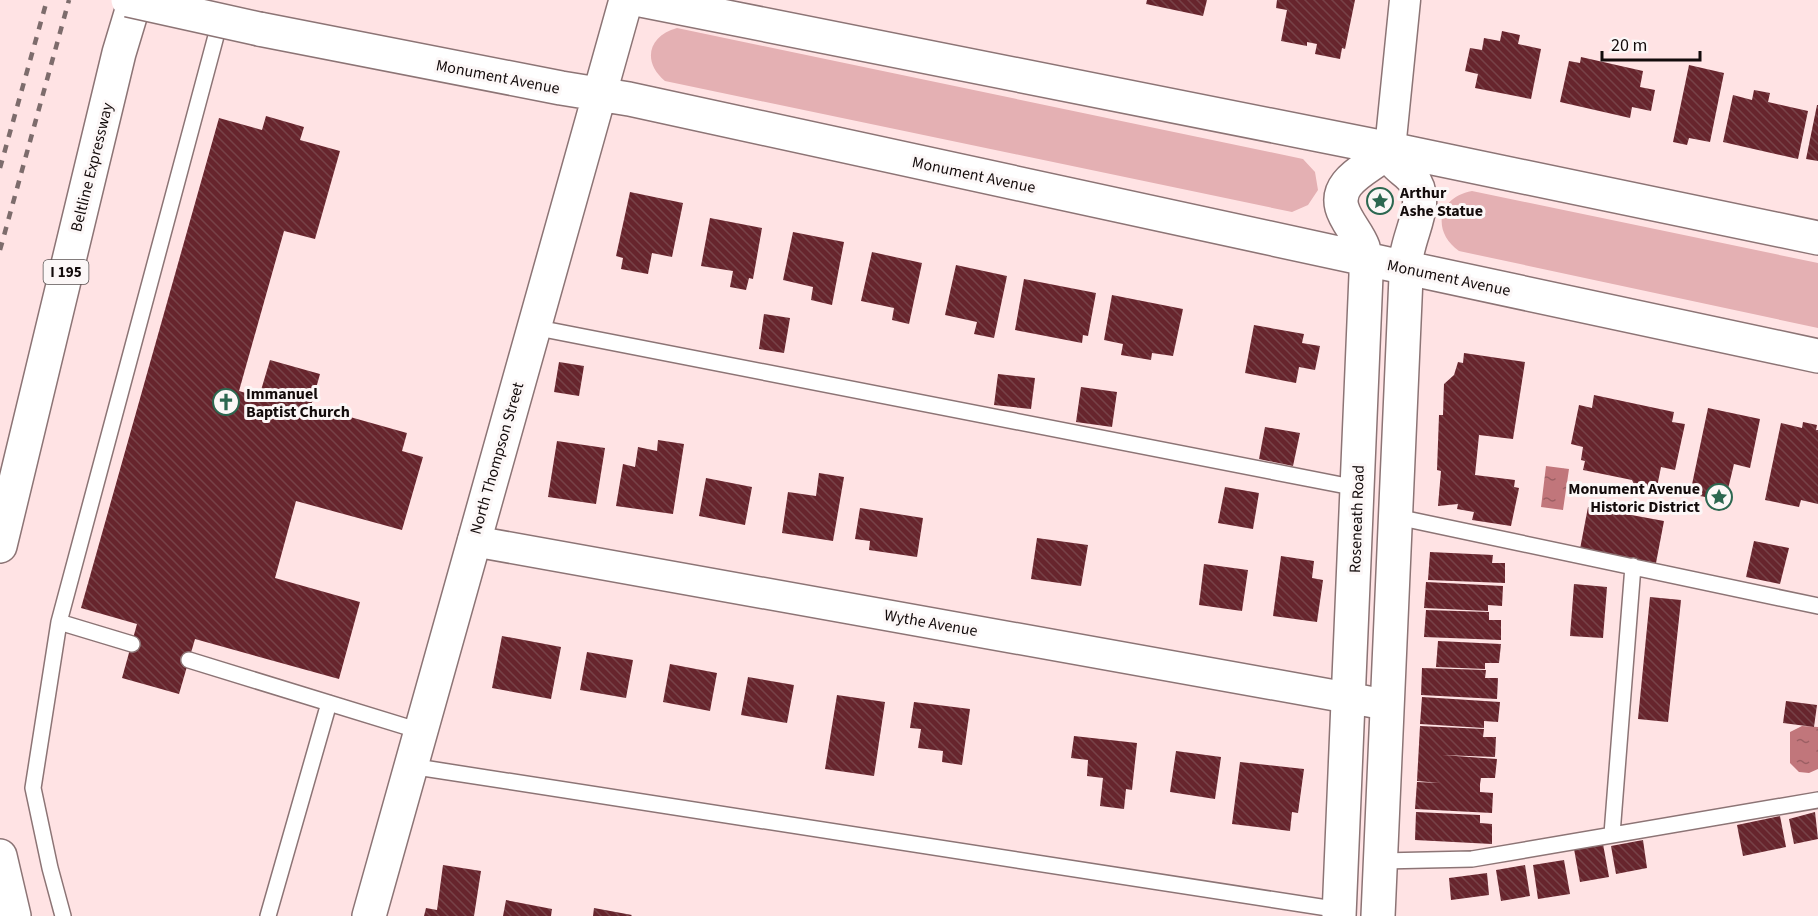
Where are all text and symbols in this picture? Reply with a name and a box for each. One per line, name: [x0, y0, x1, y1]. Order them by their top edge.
scale bar: [1602, 24, 1700, 62]
text: 20 m: [1611, 33, 1647, 58]
street label: Monument Avenue: [434, 54, 562, 100]
street label: Beltline Expressway: [65, 100, 119, 234]
street label: Monument Avenue: [910, 151, 1038, 199]
place label: Arthur Ashe Statue: [1399, 182, 1483, 222]
place icon: Arthur Ashe Statue: [1365, 186, 1395, 216]
street label: Monument Avenue: [1385, 254, 1513, 302]
road number: I 195: [44, 260, 88, 284]
street label: North Thompson Street: [465, 379, 529, 537]
place label: Immanuel Baptist Church: [246, 383, 350, 423]
church icon: Immanuel Baptist Church: [211, 387, 241, 417]
street label: Roseneath Road: [1344, 465, 1370, 573]
place label: Monument Avenue Historic District: [1568, 478, 1700, 518]
place icon: Monument Avenue Historic District: [1704, 482, 1734, 512]
street label: Wythe Avenue: [882, 604, 979, 642]

